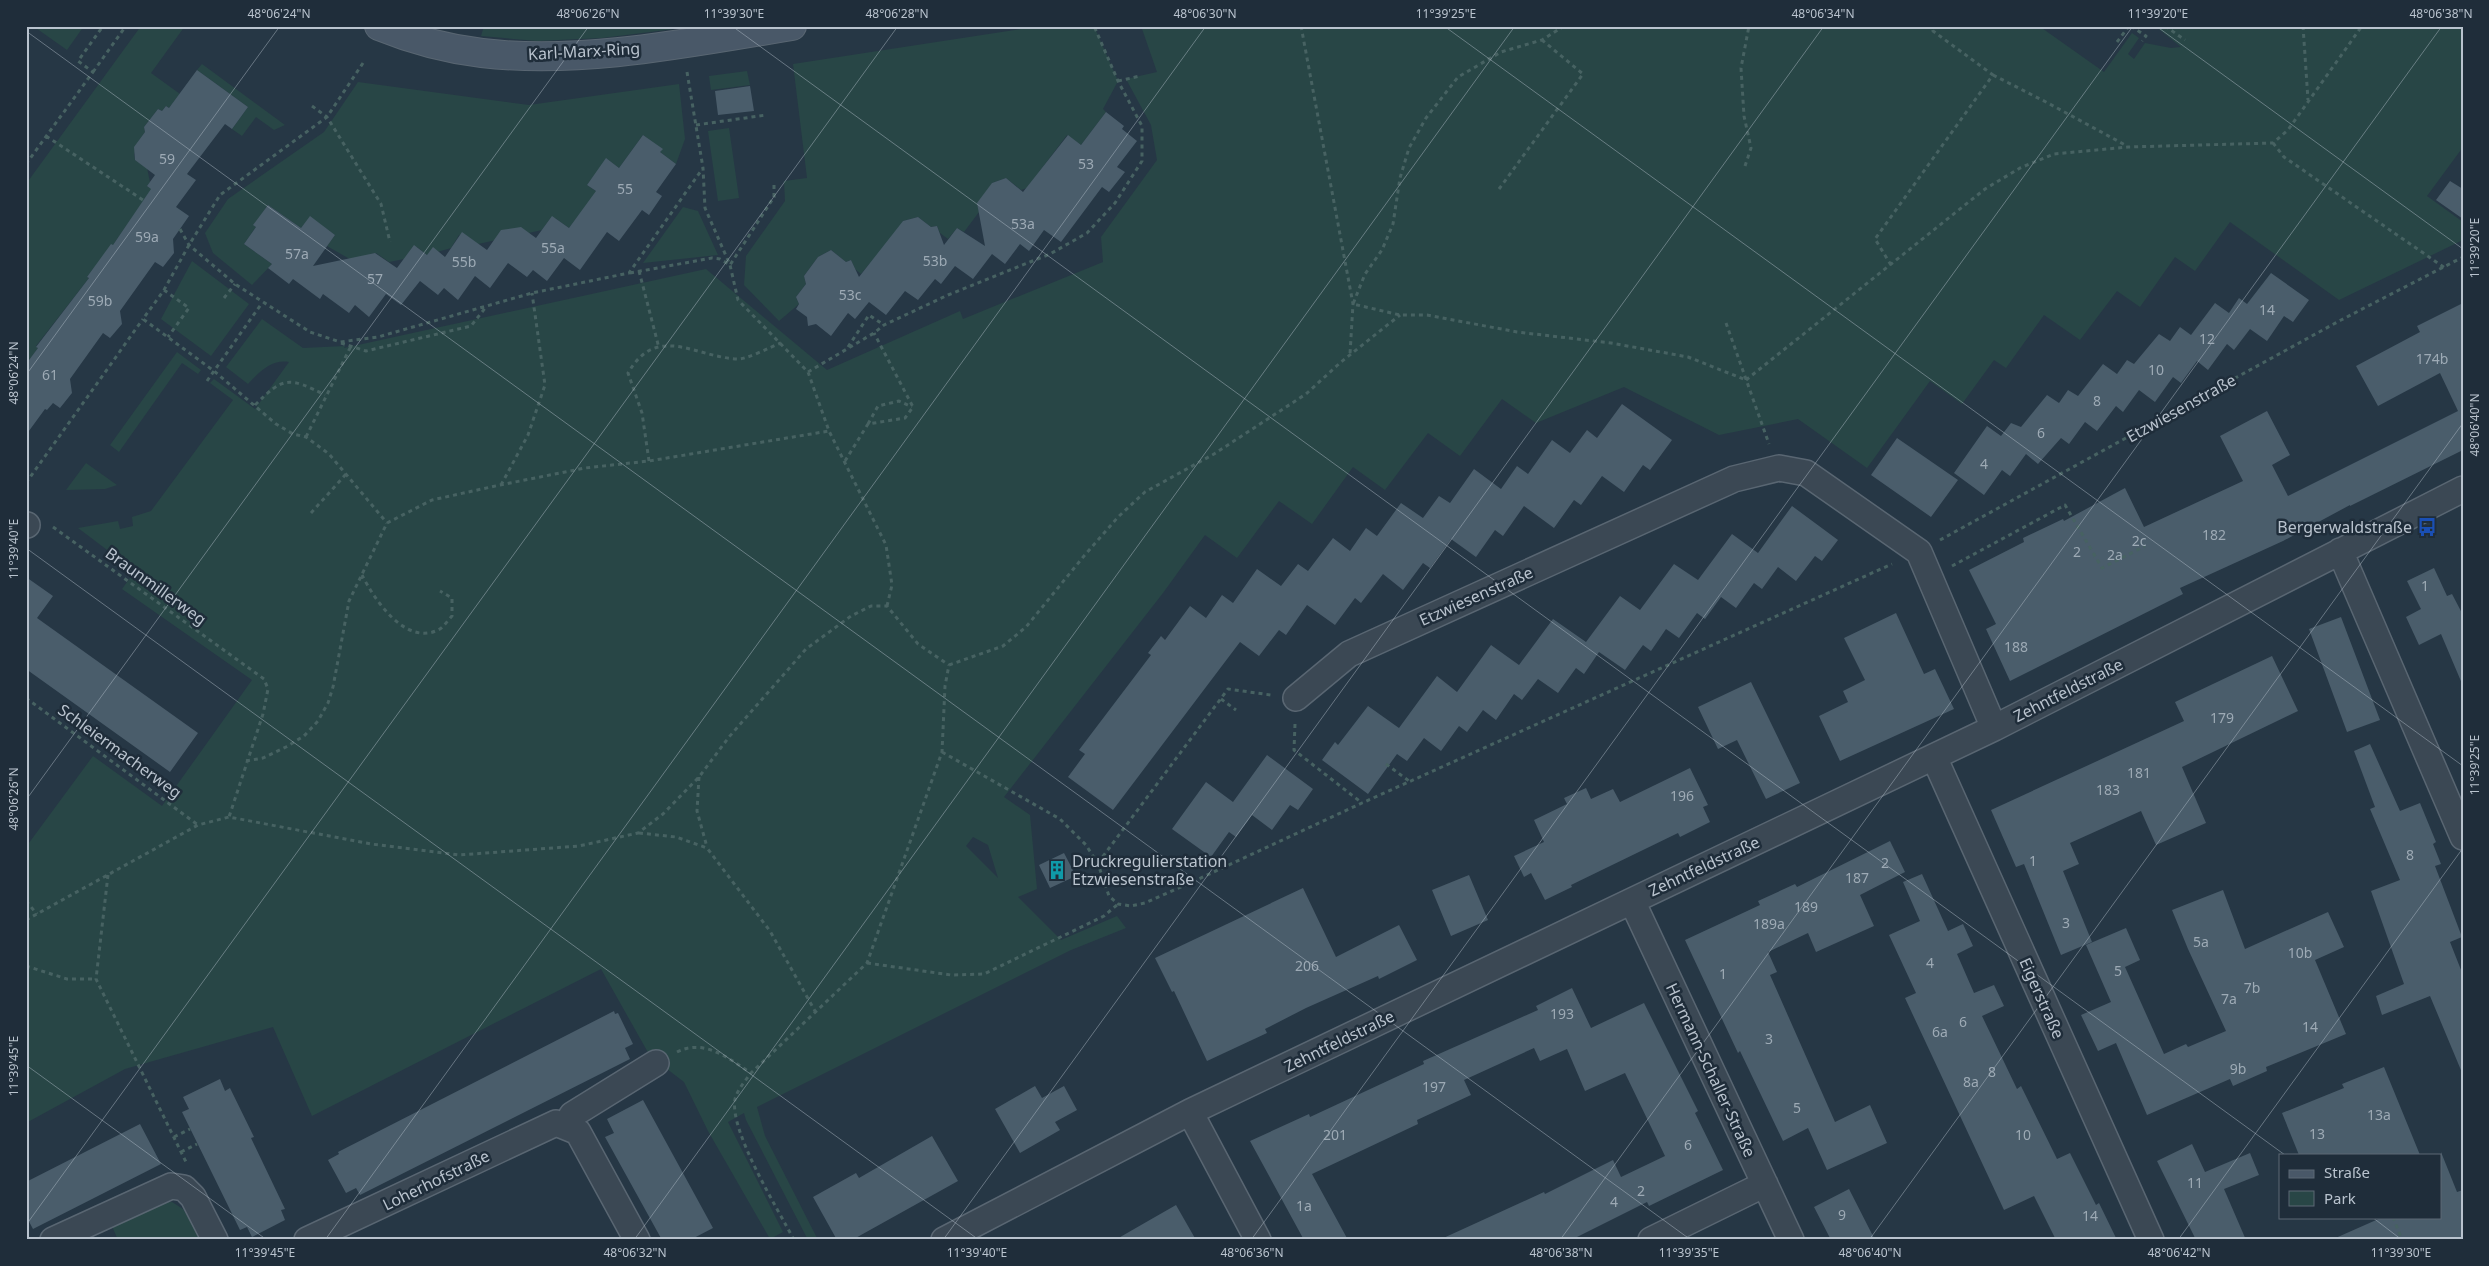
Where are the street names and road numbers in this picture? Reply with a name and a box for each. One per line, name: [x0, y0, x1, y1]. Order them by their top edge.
street label: Karl-Marx-Ring: [527, 37, 641, 65]
street label: Etzwiesenstraße: [2122, 369, 2240, 447]
street label: Braunmillerweg: [101, 542, 211, 630]
street label: Etzwiesenstraße: [1416, 561, 1536, 631]
street label: Zehntfeldstraße: [2010, 653, 2126, 727]
street label: Schleiermacherweg: [54, 699, 186, 803]
street label: Zehntfeldstraße: [1645, 831, 1763, 901]
street label: Eigerstraße: [2014, 954, 2070, 1042]
street label: Hermann-Schaller-Straße: [1661, 979, 1761, 1161]
street label: Zehntfeldstraße: [1280, 1005, 1398, 1077]
street label: Loherhofstraße: [379, 1145, 493, 1215]

